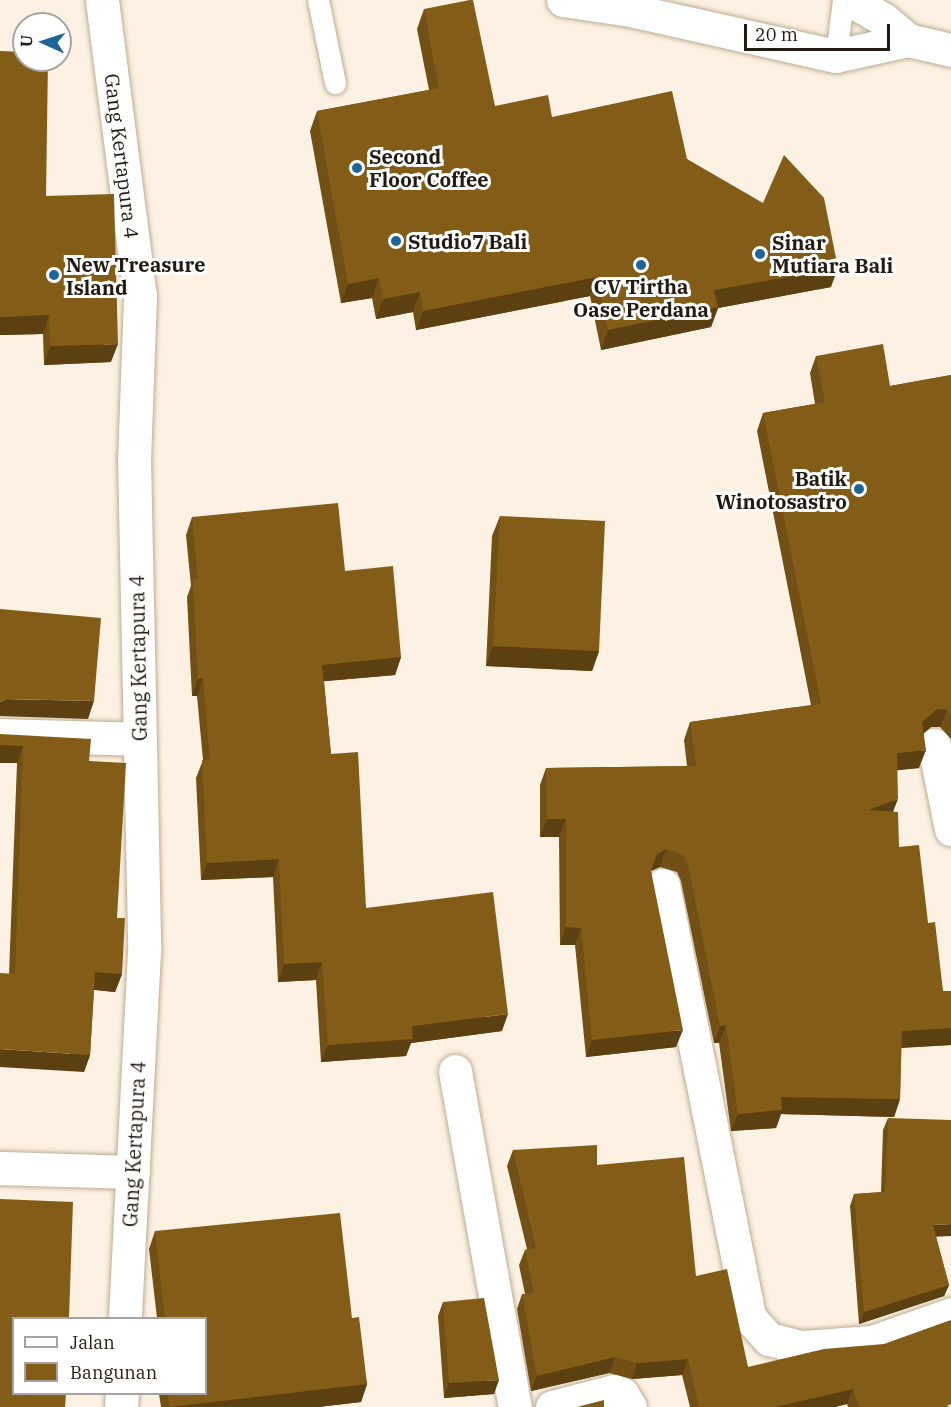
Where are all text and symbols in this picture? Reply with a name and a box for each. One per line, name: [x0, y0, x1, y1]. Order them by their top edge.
north arrow: [12, 12, 72, 72]
scale bar: [747, 12, 892, 50]
text: 20 m: [755, 23, 798, 46]
text: U: [16, 34, 36, 48]
street label: Gang Kertapura 4: [100, 72, 144, 240]
place label: Second Floor Coffee: [369, 144, 489, 191]
marker: Second Floor Coffee: [350, 161, 364, 175]
place label: Studio7 Bali: [408, 229, 527, 253]
place label: Sinar Mutiara Bali: [772, 231, 893, 278]
marker: Studio7 Bali: [389, 234, 403, 248]
marker: Sinar Mutiara Bali: [753, 247, 767, 261]
place label: New Treasure Island: [66, 252, 206, 299]
marker: CV Tirtha Oase Perdana: [634, 258, 648, 272]
marker: New Treasure Island: [47, 268, 61, 282]
place label: CV Tirtha Oase Perdana: [573, 274, 709, 321]
place label: Batik Winotosastro: [716, 466, 847, 513]
marker: Batik Winotosastro: [852, 482, 866, 496]
street label: Gang Kertapura 4: [125, 575, 151, 741]
street label: Gang Kertapura 4: [118, 1060, 150, 1228]
legend: [12, 1317, 207, 1395]
text: Jalan: [70, 1331, 115, 1354]
text: Bangunan: [70, 1361, 157, 1384]

